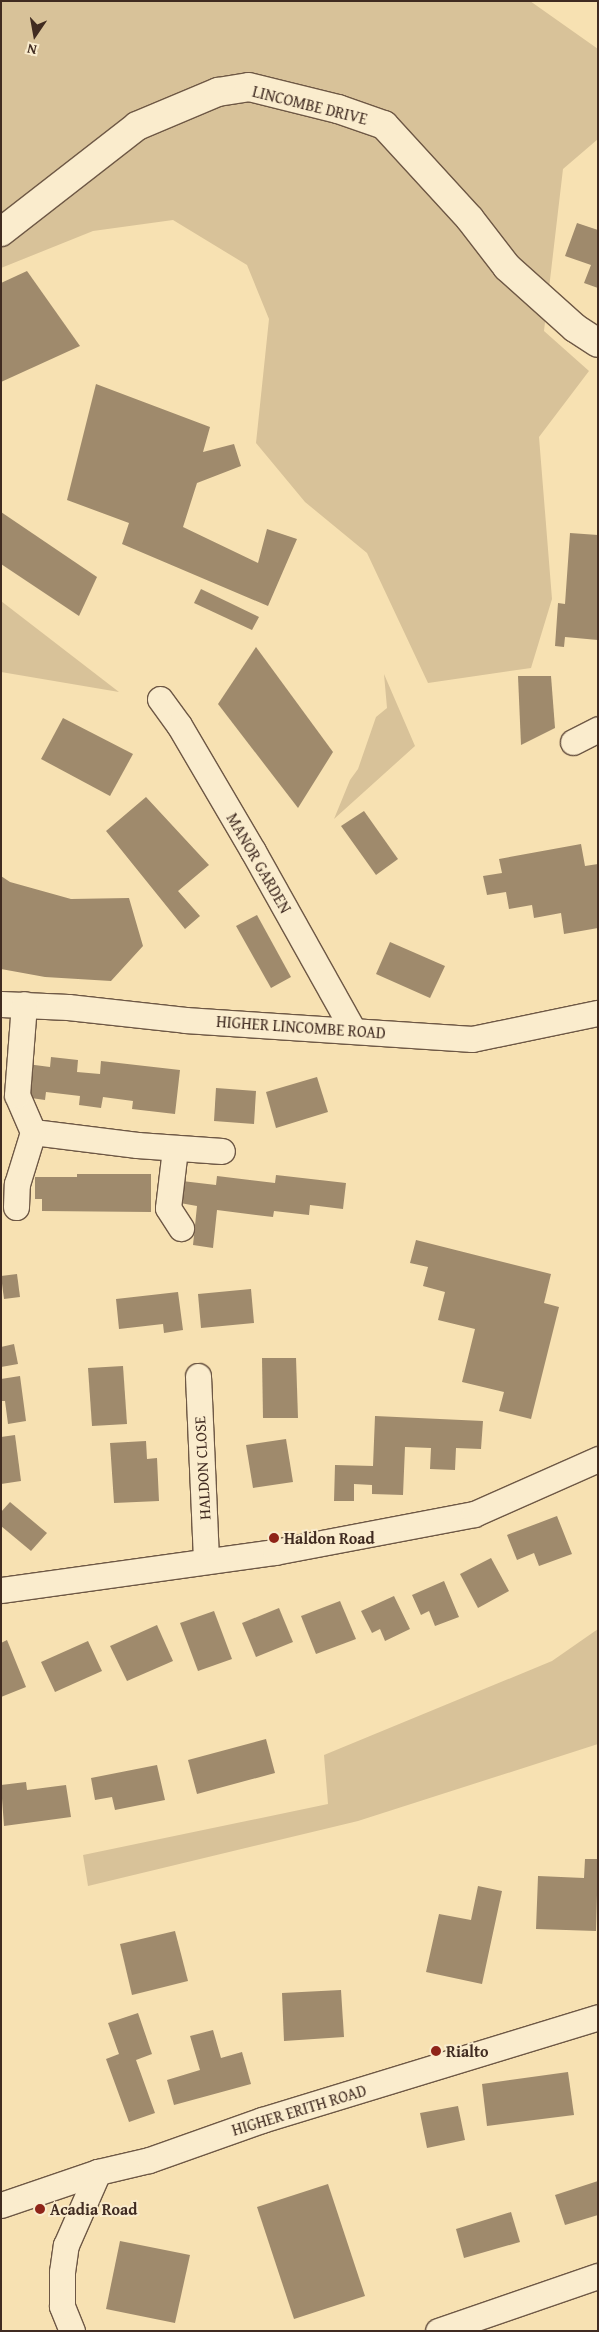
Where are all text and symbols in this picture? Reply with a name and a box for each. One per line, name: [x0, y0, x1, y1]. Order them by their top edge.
north arrow: [10, 10, 60, 60]
text: N: [25, 39, 39, 60]
street label: LINCOMBE DRIVE: [251, 81, 369, 129]
street label: MANOR GARDEN: [223, 810, 295, 916]
street label: HIGHER LINCOMBE ROAD: [216, 1012, 386, 1042]
street label: HALDON CLOSE: [190, 1416, 214, 1520]
place label: Haldon Road: [284, 1528, 375, 1548]
marker: Haldon Road: [268, 1532, 280, 1544]
place label: Rialto: [446, 2041, 489, 2061]
marker: Rialto: [430, 2045, 442, 2057]
street label: HIGHER ERITH ROAD: [229, 2080, 369, 2140]
place label: Acadia Road: [50, 2199, 137, 2219]
marker: Acadia Road: [34, 2203, 46, 2215]

